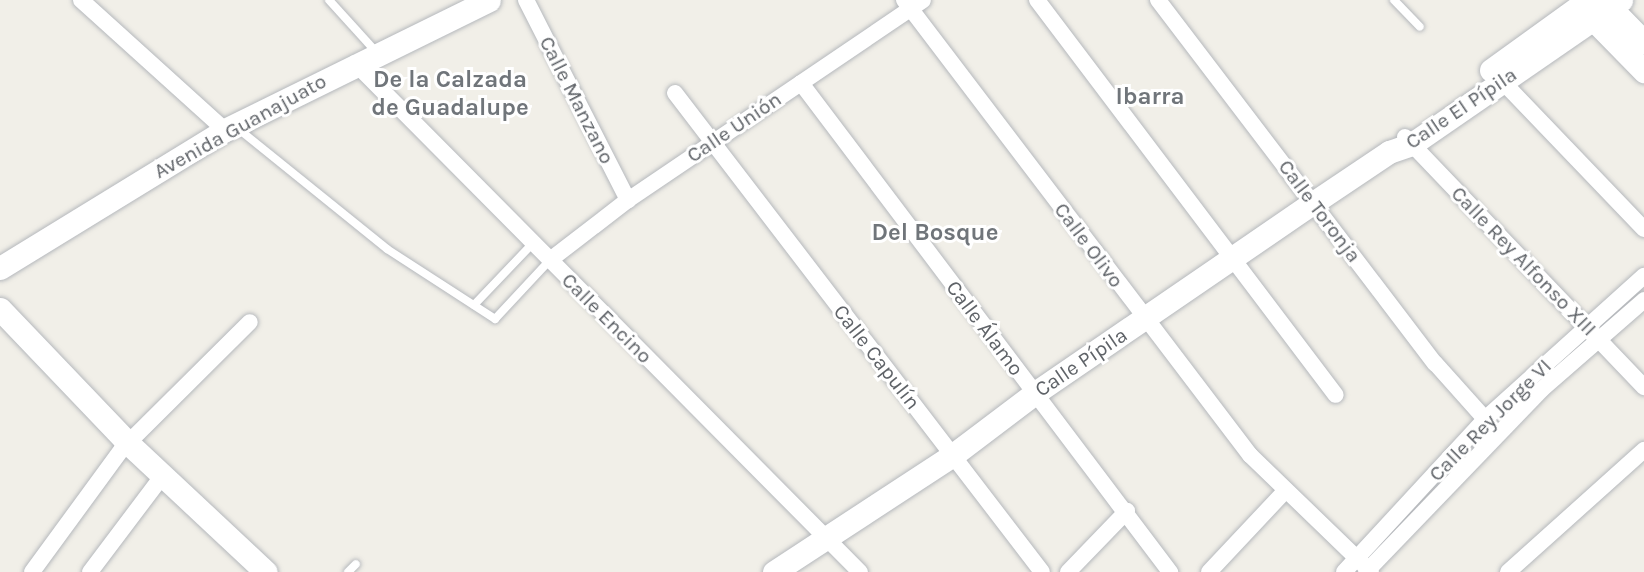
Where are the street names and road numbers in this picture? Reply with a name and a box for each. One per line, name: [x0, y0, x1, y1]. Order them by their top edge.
street label: Calle Manzano: [534, 32, 620, 168]
street label: Calle El Pípila: [1401, 62, 1521, 154]
street label: Avenida Guanajuato: [149, 68, 331, 184]
street label: Calle Unión: [682, 86, 786, 168]
street label: Calle Toronja: [1273, 155, 1367, 267]
street label: Calle Rey Alfonso XIII: [1446, 181, 1602, 341]
street label: Calle Olivo: [1049, 198, 1129, 292]
street label: Calle Encino: [556, 267, 658, 369]
street label: Calle Álamo: [941, 275, 1029, 381]
street label: Calle Capulín: [828, 300, 926, 414]
street label: Calle Pípila: [1030, 322, 1132, 402]
street label: Calle Rey Jorge VI: [1423, 353, 1557, 487]

